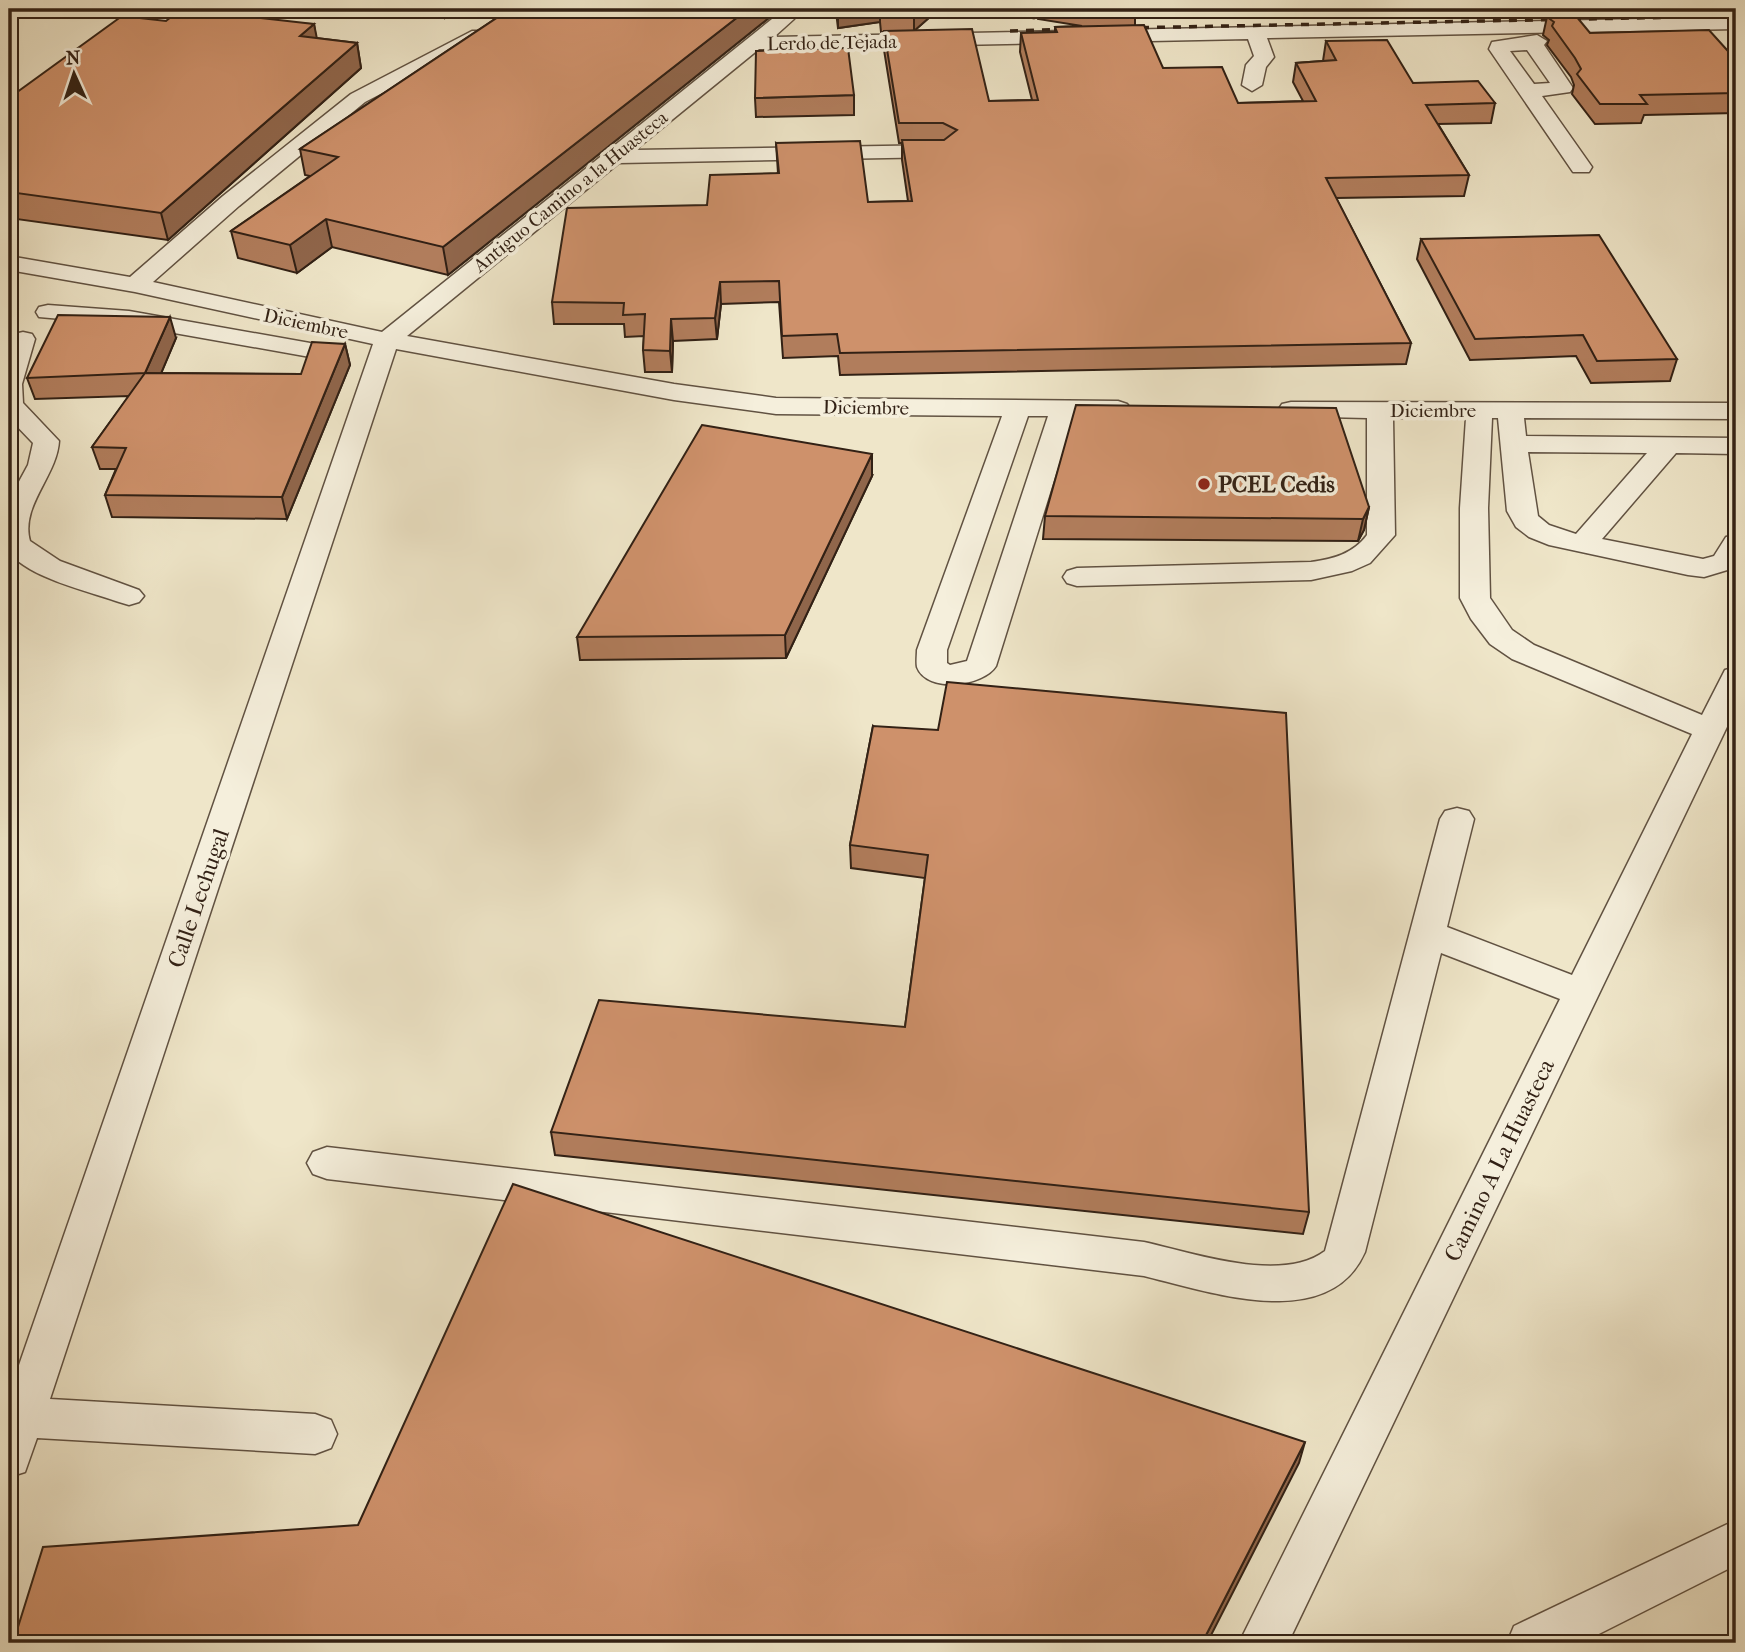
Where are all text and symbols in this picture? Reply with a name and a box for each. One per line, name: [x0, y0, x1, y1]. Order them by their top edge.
street label: Lerdo de Tejada: [767, 31, 897, 55]
north arrow: [38, 38, 108, 108]
text: N: [65, 47, 82, 69]
street label: Antiguo Camino a la Huasteca: [468, 106, 672, 278]
street label: Diciembre: [261, 304, 350, 344]
street label: Diciembre: [823, 396, 909, 420]
street label: Diciembre: [1390, 400, 1476, 422]
place label: PCEL Cedis: [1218, 471, 1335, 498]
marker: PCEL Cedis: [1196, 476, 1212, 492]
street label: Calle Lechugal: [162, 824, 235, 971]
street label: Camino A La Huasteca: [1439, 1054, 1560, 1266]

